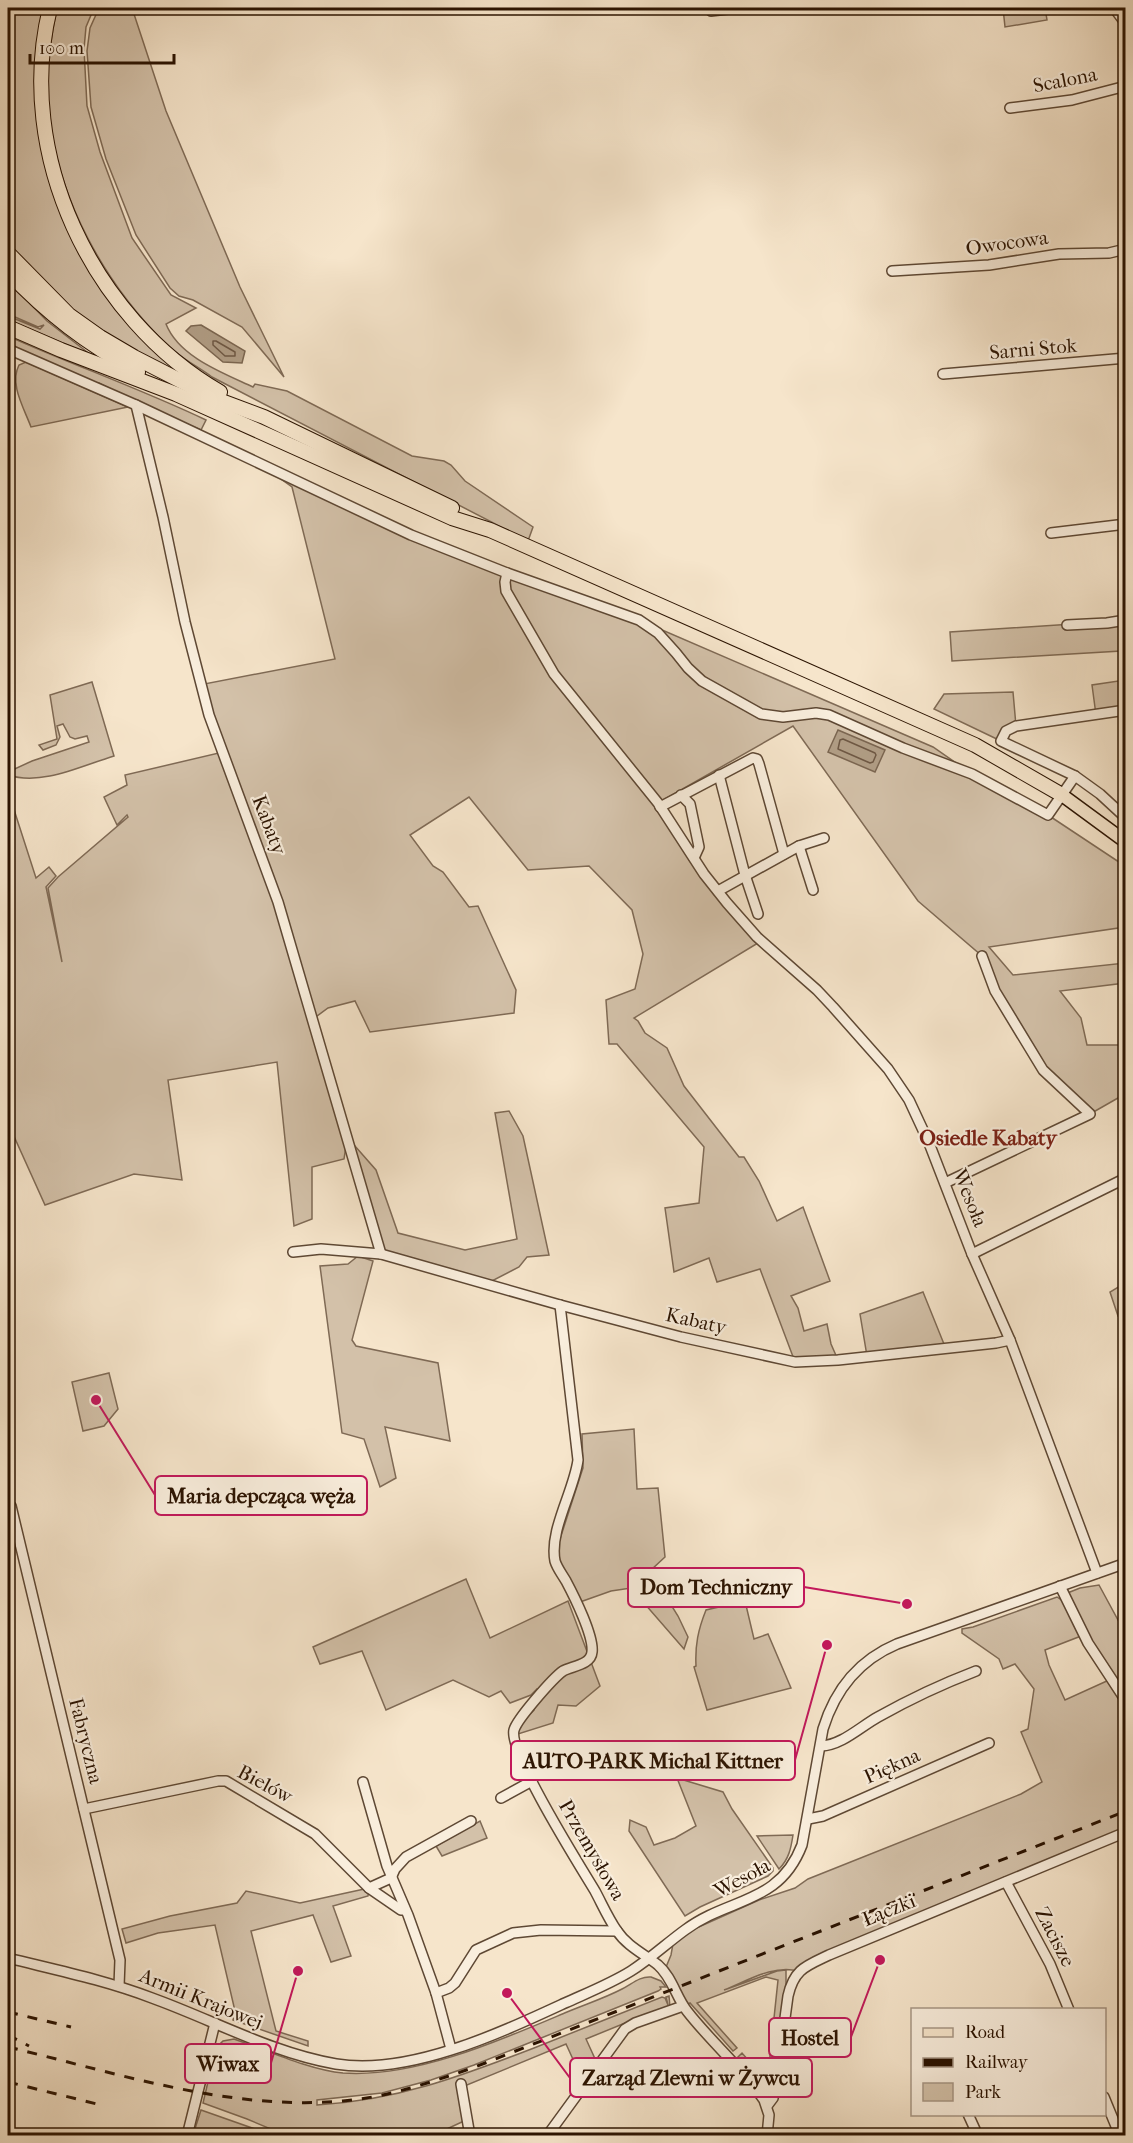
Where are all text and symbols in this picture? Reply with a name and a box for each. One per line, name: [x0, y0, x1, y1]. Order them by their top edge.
scale bar: [30, 27, 174, 65]
text: 100 m: [39, 38, 84, 59]
street label: Scalona: [1031, 62, 1100, 97]
street label: Owocowa: [964, 226, 1050, 260]
street label: Sarni Stok: [988, 334, 1078, 364]
street label: Kabaty: [247, 792, 291, 859]
district label: Osiedle Kabaty: [919, 1126, 1059, 1150]
street label: Wesoła: [948, 1165, 992, 1231]
street label: Kabaty: [663, 1303, 730, 1339]
callout: Maria depcząca węża: [155, 1476, 367, 1515]
text: Maria depcząca węża: [166, 1484, 356, 1509]
callout: Dom Techniczny: [628, 1568, 804, 1607]
text: Dom Techniczny: [640, 1575, 794, 1599]
street label: Fabryczna: [64, 1696, 108, 1787]
callout: AUTO-PARK Michal Kittner: [511, 1741, 795, 1780]
street label: Piękna: [860, 1743, 924, 1788]
text: AUTO-PARK Michal Kittner: [521, 1749, 784, 1773]
street label: Bielów: [234, 1760, 297, 1808]
street label: Przemysłowa: [554, 1796, 630, 1905]
street label: Wesoła: [709, 1853, 775, 1903]
street label: Łączki: [859, 1889, 919, 1931]
street label: Zacisze: [1030, 1903, 1080, 1971]
street label: Armii Krajowej: [135, 1963, 266, 2034]
legend: [911, 2008, 1106, 2116]
callout: Hostel: [769, 2018, 851, 2057]
text: Road: [965, 2022, 1005, 2043]
text: Hostel: [781, 2026, 839, 2050]
callout: Wiwax: [185, 2044, 271, 2083]
text: Wiwax: [196, 2052, 260, 2076]
text: Railway: [965, 2052, 1029, 2073]
callout: Zarząd Zlewni w Żywcu: [570, 2058, 812, 2097]
text: Zarząd Zlewni w Żywcu: [582, 2065, 800, 2091]
text: Park: [965, 2082, 1002, 2103]

